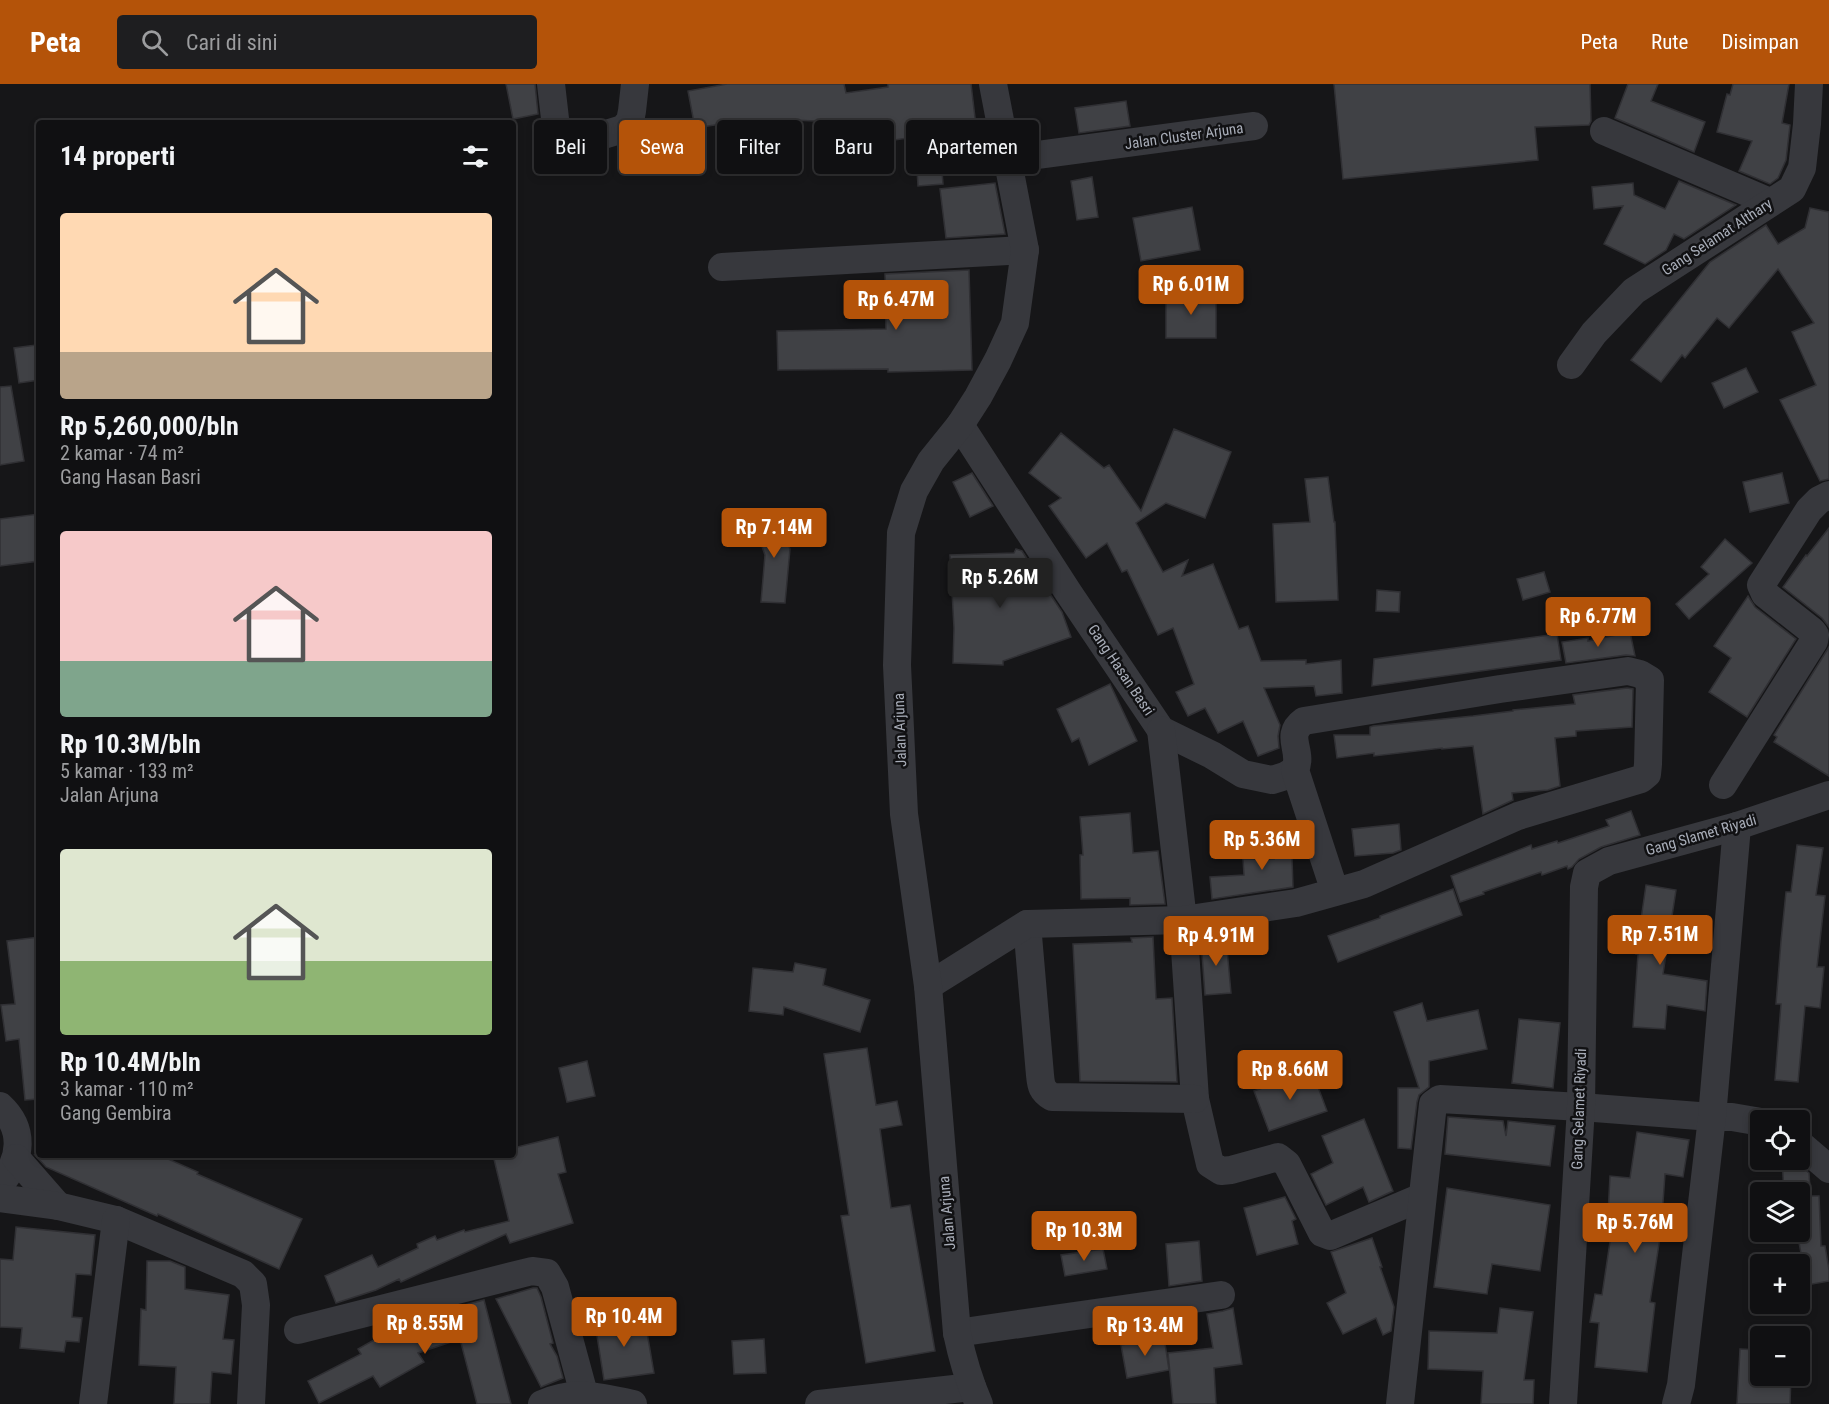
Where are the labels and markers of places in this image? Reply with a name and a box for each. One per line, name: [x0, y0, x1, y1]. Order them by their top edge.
pin: Rp 6.01M: [1129, 265, 1253, 316]
pin: Rp 6.47M: [834, 280, 958, 331]
pin: Rp 7.14M: [712, 508, 836, 559]
pin: Rp 5.26M: [938, 558, 1062, 609]
pin: Rp 6.77M: [1536, 597, 1660, 648]
pin: Rp 5.36M: [1200, 820, 1324, 871]
pin: Rp 7.51M: [1598, 915, 1722, 966]
pin: Rp 4.91M: [1154, 916, 1278, 967]
pin: Rp 8.66M: [1228, 1050, 1352, 1101]
pin: Rp 5.76M: [1573, 1203, 1697, 1254]
pin: Rp 10.3M: [1022, 1211, 1146, 1262]
pin: Rp 10.4M: [562, 1297, 686, 1348]
pin: Rp 8.55M: [363, 1304, 487, 1355]
pin: Rp 13.4M: [1083, 1306, 1207, 1357]

